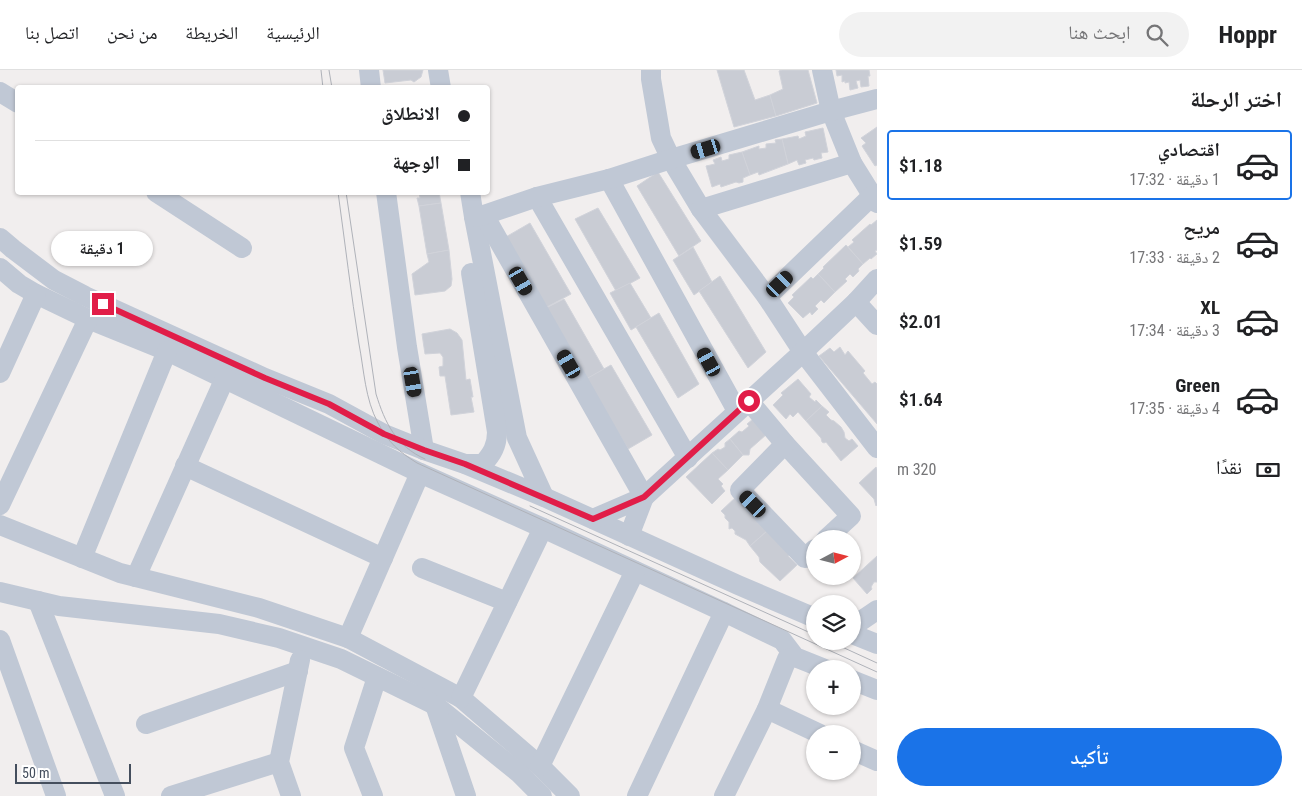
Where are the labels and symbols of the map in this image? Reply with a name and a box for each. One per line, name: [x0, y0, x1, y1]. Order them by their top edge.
car: [689, 137, 722, 161]
callout: 1 دقيقة: [52, 232, 154, 266]
car: [507, 264, 534, 298]
car: [763, 268, 796, 300]
route end: [92, 293, 114, 315]
car: [695, 345, 722, 379]
car: [555, 347, 582, 381]
car: [403, 366, 422, 398]
route start: [738, 390, 760, 412]
car: [737, 488, 768, 520]
north arrow: [806, 530, 861, 585]
scale bar: [15, 761, 131, 784]

